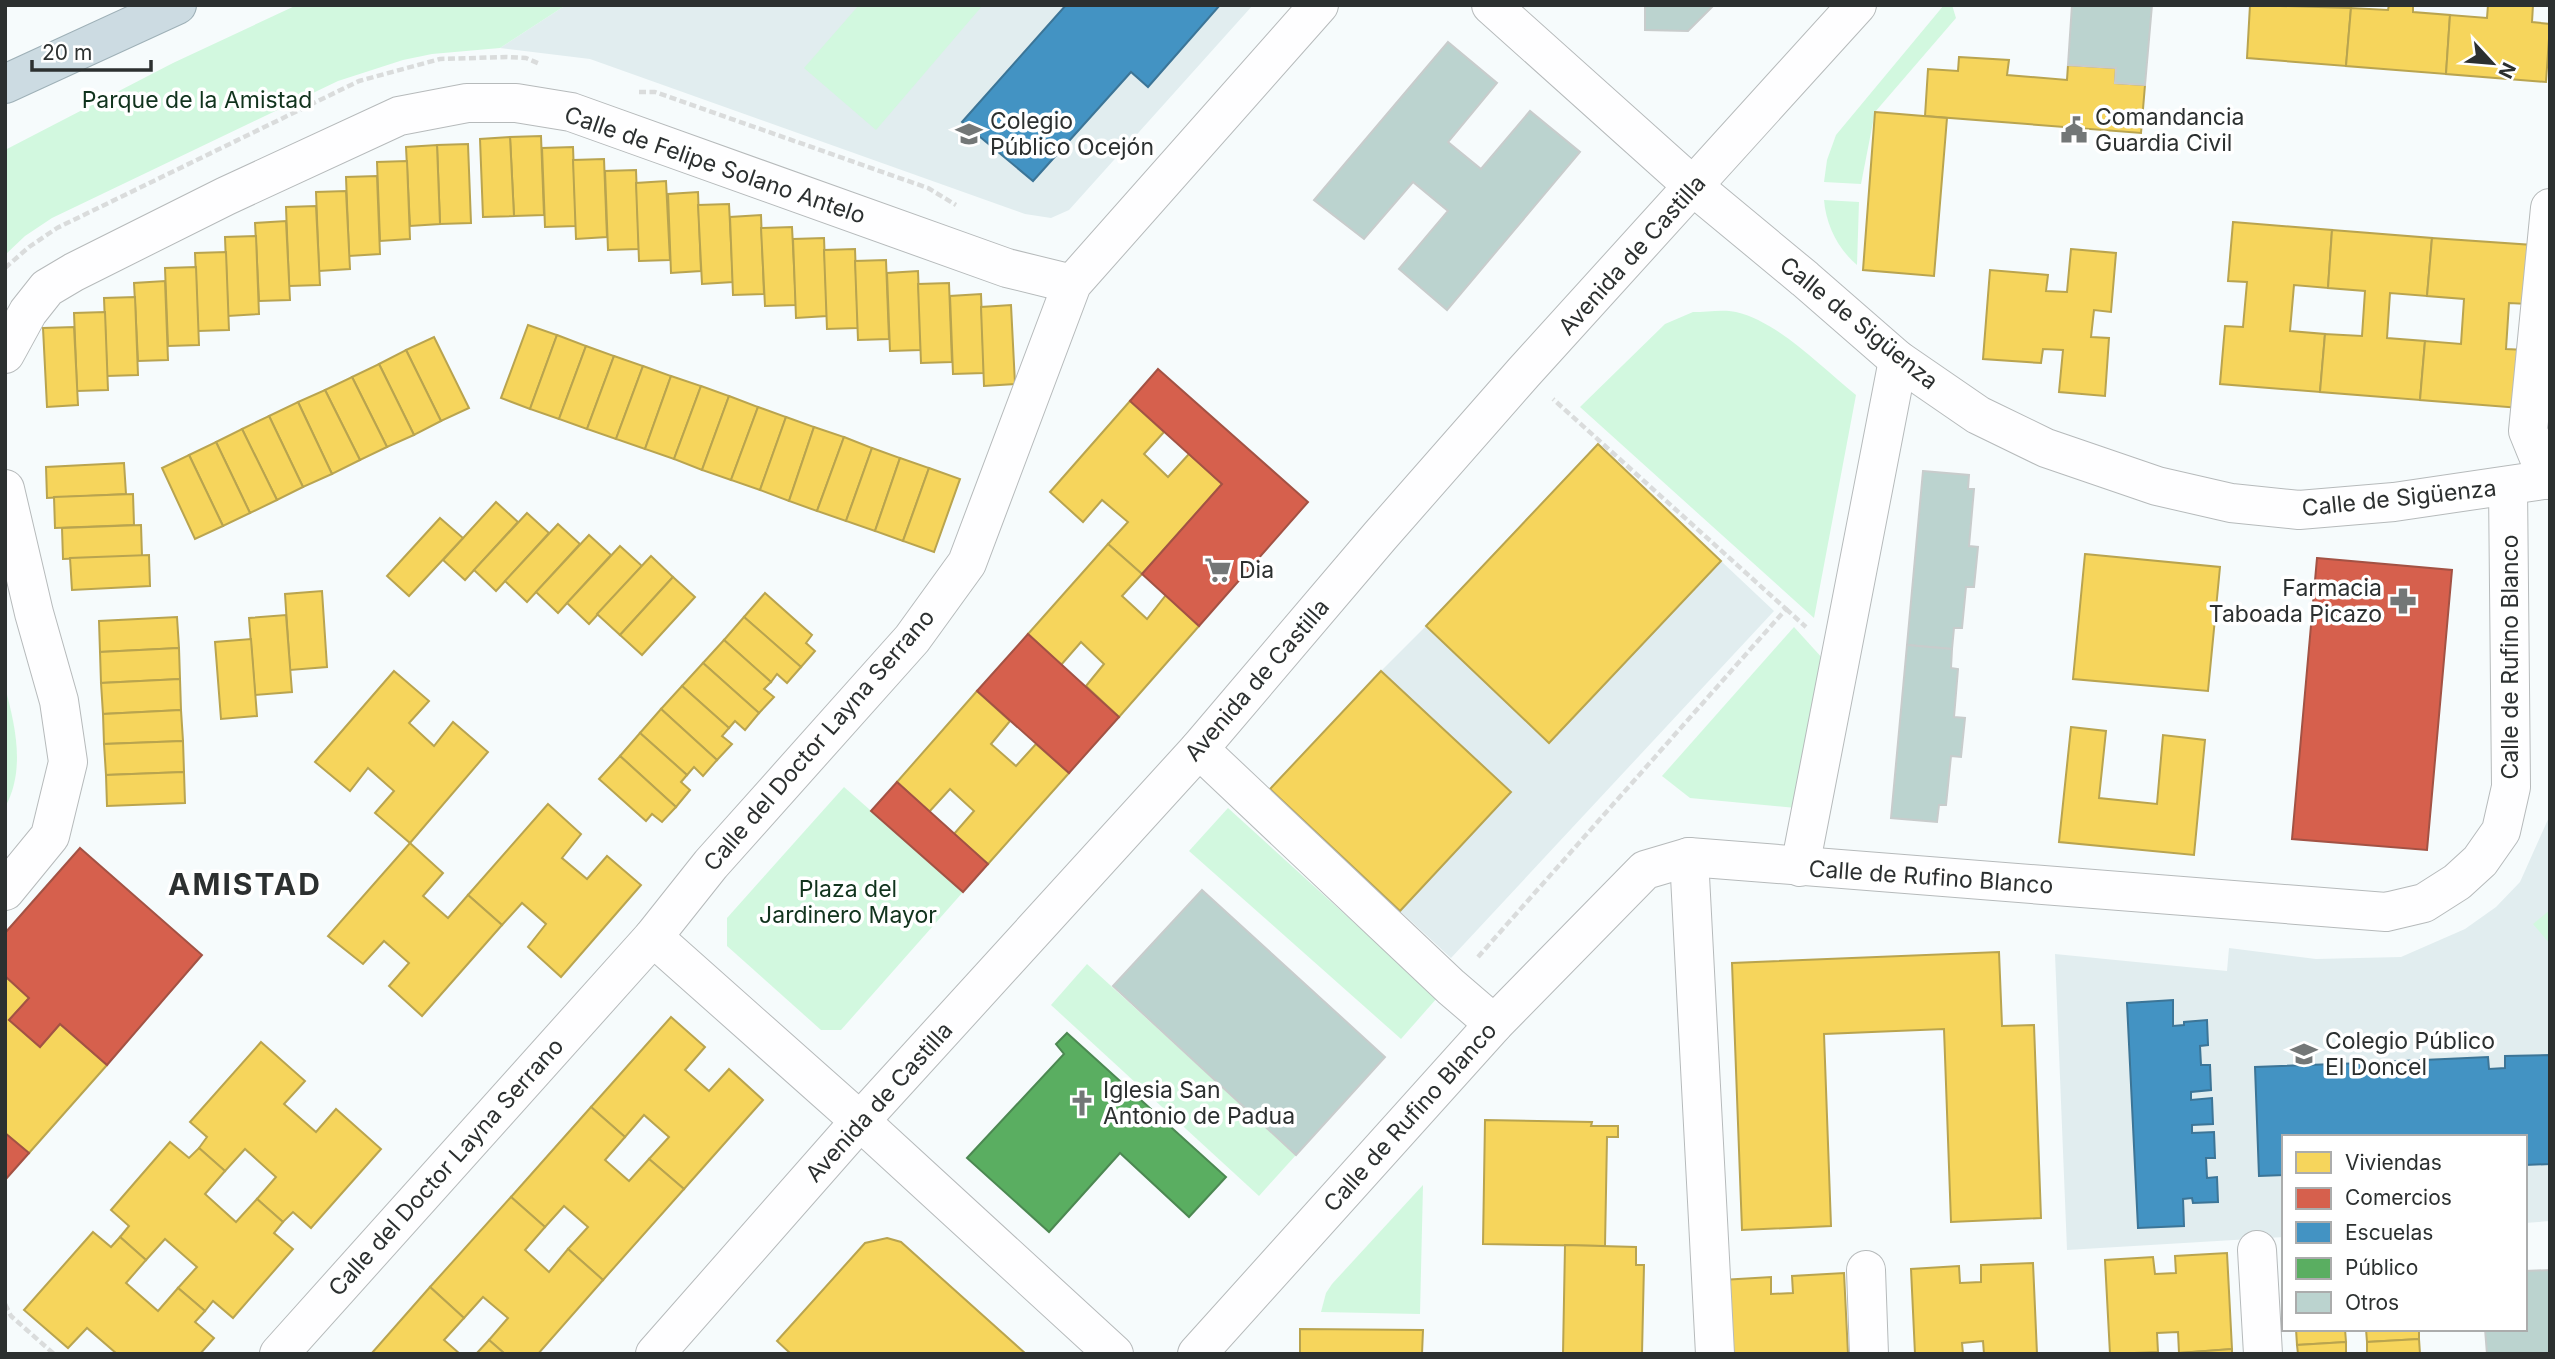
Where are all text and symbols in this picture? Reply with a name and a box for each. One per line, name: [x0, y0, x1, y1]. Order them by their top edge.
scale bar: [32, 28, 150, 72]
north arrow: [2457, 28, 2527, 98]
text: 20 m: [42, 40, 92, 65]
text: N: [2493, 59, 2520, 82]
park label: Parque de la Amistad: [82, 86, 312, 114]
street label: Calle de Felipe Solano Antelo: [561, 100, 869, 230]
place label: Comandancia Guardia Civil: [2095, 103, 2244, 157]
place label: Colegio Público Ocejón: [990, 107, 1154, 161]
public building icon: Comandancia Guardia Civil: [2059, 115, 2089, 145]
school or university icon: Colegio Público Ocejón: [954, 119, 984, 149]
street label: Avenida de Castilla: [1553, 169, 1711, 341]
street label: Calle de Sigüenza: [1774, 251, 1944, 395]
street label: Calle de Sigüenza: [2300, 474, 2498, 522]
street label: Calle de Rufino Blanco: [2496, 534, 2524, 780]
supermarket icon: Dia: [1203, 555, 1233, 585]
place label: Dia: [1239, 556, 1274, 584]
place label: Farmacia Taboada Picazo: [2209, 574, 2382, 628]
pharmacy icon: Farmacia Taboada Picazo: [2388, 586, 2418, 616]
street label: Avenida de Castilla: [1179, 593, 1335, 767]
street label: Calle del Doctor Layna Serrano: [698, 603, 940, 877]
street label: Calle de Rufino Blanco: [1808, 854, 2054, 900]
district label: AMISTAD: [168, 866, 322, 902]
park label: Plaza del Jardinero Mayor: [759, 875, 937, 929]
street label: Avenida de Castilla: [800, 1016, 958, 1188]
street label: Calle de Rufino Blanco: [1318, 1017, 1502, 1217]
place label: Colegio Público El Doncel: [2325, 1027, 2495, 1081]
street label: Calle del Doctor Layna Serrano: [323, 1032, 569, 1302]
school or university icon: Colegio Público El Doncel: [2289, 1039, 2319, 1069]
place label: Iglesia San Antonio de Padua: [1103, 1076, 1295, 1130]
church icon: Iglesia San Antonio de Padua: [1067, 1088, 1097, 1118]
legend: [2282, 1135, 2527, 1331]
text: Viviendas: [2345, 1150, 2442, 1175]
text: Comercios: [2345, 1185, 2452, 1210]
text: Escuelas: [2345, 1220, 2433, 1245]
text: Público: [2345, 1255, 2418, 1280]
text: Otros: [2345, 1290, 2399, 1315]

